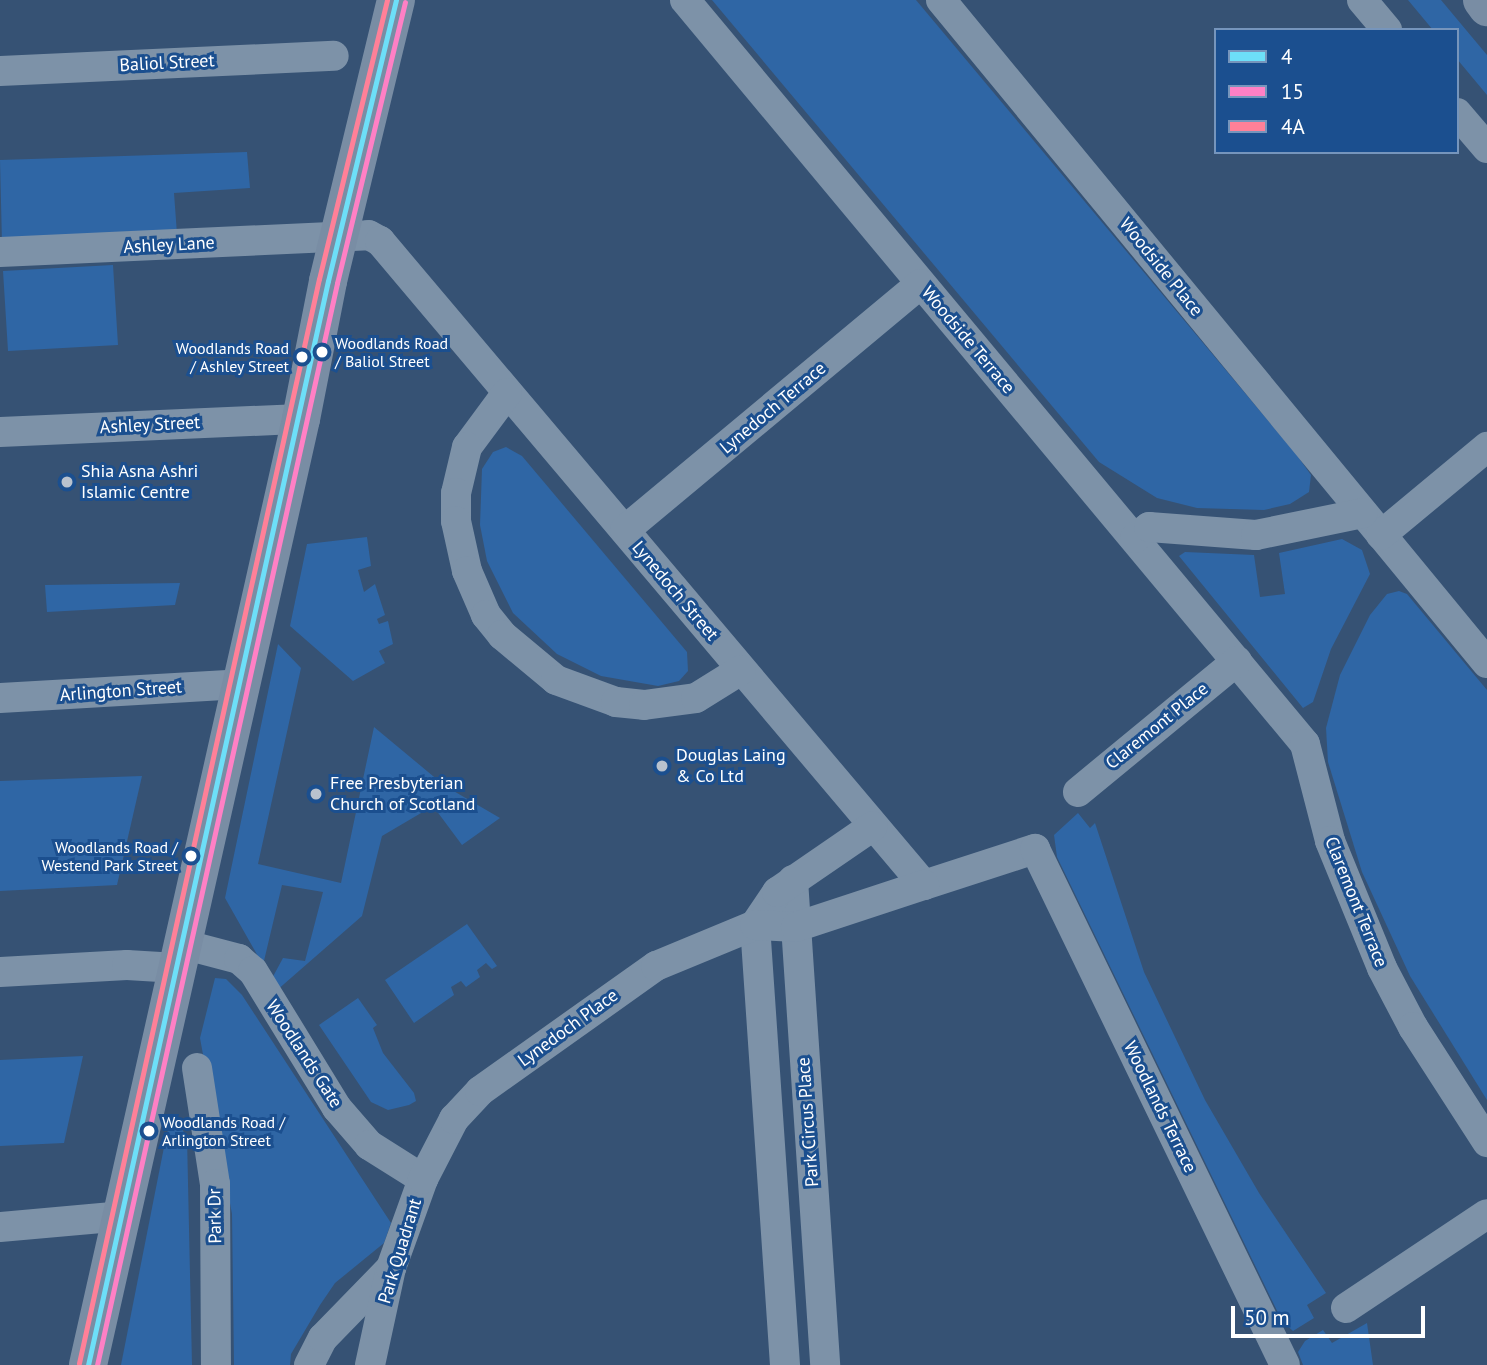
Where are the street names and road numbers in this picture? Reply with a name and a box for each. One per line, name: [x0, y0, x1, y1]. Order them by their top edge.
street label: Baliol Street: [119, 50, 215, 76]
street label: Woodside Place: [1115, 213, 1207, 321]
street label: Ashley Lane: [122, 232, 216, 258]
street label: Woodside Terrace: [917, 282, 1019, 398]
street label: Lynedoch Terrace: [716, 357, 830, 459]
street label: Ashley Street: [99, 412, 201, 438]
street label: Lynedoch Street: [627, 537, 723, 645]
street label: Arlington Street: [59, 676, 183, 706]
street label: Claremont Place: [1101, 678, 1213, 774]
street label: Claremont Terrace: [1320, 833, 1392, 971]
street label: Lynedoch Place: [514, 985, 622, 1071]
street label: Woodlands Gate: [261, 996, 347, 1112]
street label: Woodlands Terrace: [1119, 1038, 1201, 1176]
street label: Park Circus Place: [793, 1056, 823, 1188]
street label: Park Dr: [204, 1188, 226, 1244]
street label: Park Quadrant: [374, 1195, 426, 1307]

